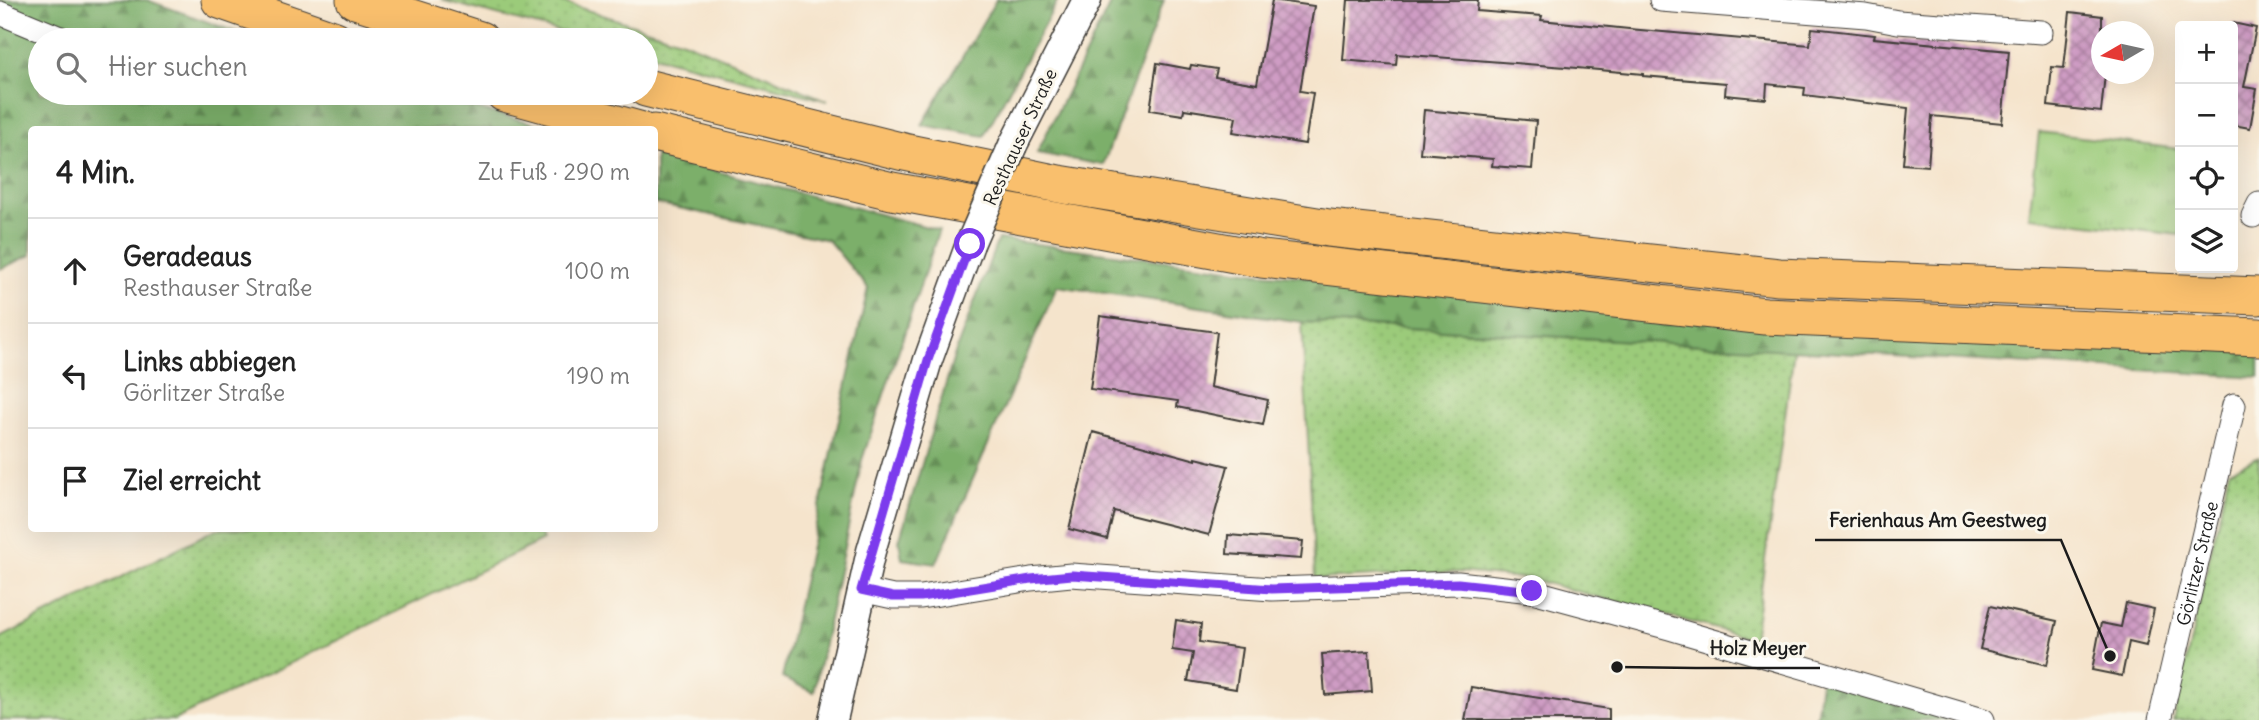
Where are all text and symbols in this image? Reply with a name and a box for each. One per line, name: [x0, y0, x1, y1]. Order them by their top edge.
north arrow: [2091, 21, 2154, 84]
map controls: [2175, 21, 2238, 273]
button: +: [2175, 21, 2238, 84]
search box: [28, 28, 658, 105]
icon: search: [52, 48, 90, 86]
text: Hier suchen: [108, 50, 248, 83]
street label: Resthauser Straße: [978, 65, 1062, 209]
button: −: [2175, 84, 2238, 147]
button: locate: [2175, 147, 2238, 210]
text: 4 Min.: [56, 153, 135, 191]
text: Zu Fuß · 290 m: [478, 157, 630, 186]
button: layers: [2175, 210, 2238, 273]
route start: [954, 228, 985, 259]
text: Geradeaus: [123, 240, 252, 273]
icon: ahead: [56, 252, 94, 290]
text: 100 m: [565, 256, 630, 285]
text: Resthauser Straße: [123, 273, 313, 302]
text: Links abbiegen: [123, 345, 296, 378]
icon: left: [56, 357, 94, 395]
text: 190 m: [567, 361, 630, 390]
text: Görlitzer Straße: [123, 378, 285, 407]
icon: arrive: [56, 462, 94, 500]
text: Ziel erreicht: [123, 464, 261, 497]
street label: Görlitzer Straße: [2171, 499, 2223, 628]
callout: Ferienhaus Am Geestweg: [1815, 500, 2061, 540]
text: Ferienhaus Am Geestweg: [1829, 508, 2047, 532]
route end: [1516, 575, 1547, 606]
callout: Holz Meyer: [1696, 628, 1820, 668]
text: Holz Meyer: [1710, 636, 1806, 660]

